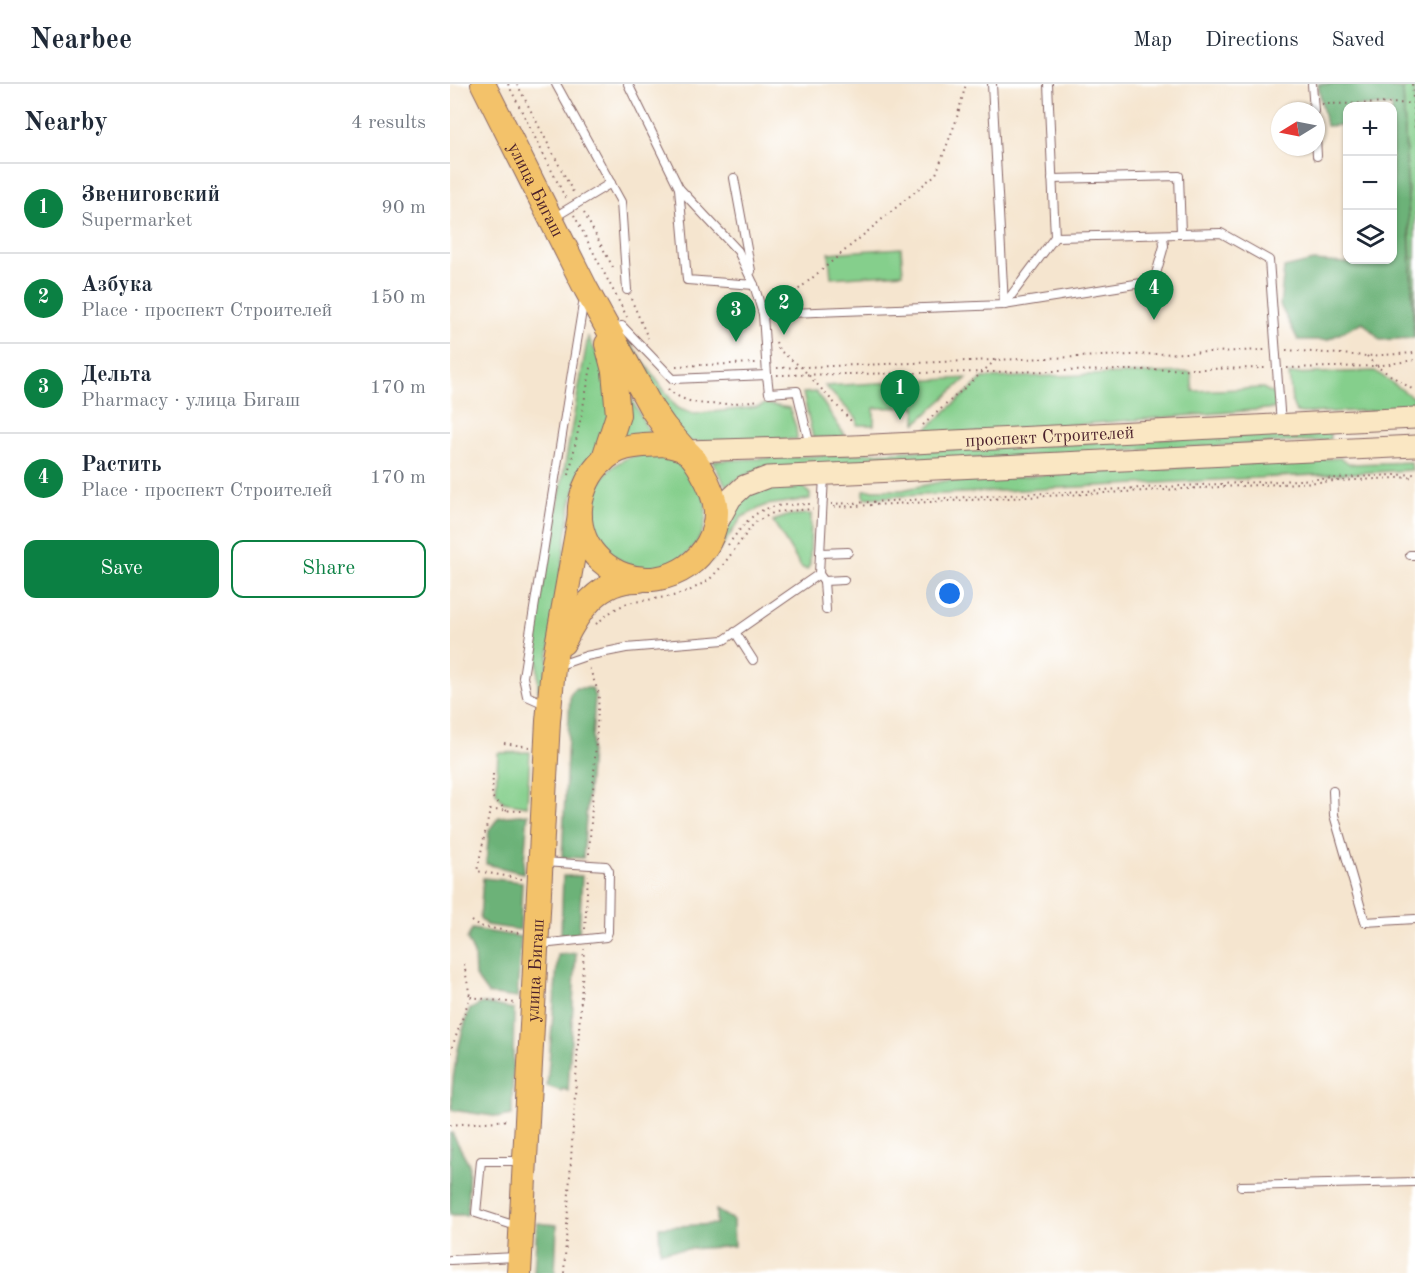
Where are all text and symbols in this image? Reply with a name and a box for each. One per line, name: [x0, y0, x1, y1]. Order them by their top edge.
text: Nearbee: [30, 27, 132, 55]
text: Map: [1133, 30, 1172, 51]
text: Directions: [1205, 30, 1299, 51]
text: Saved: [1332, 30, 1385, 51]
north arrow: [1271, 102, 1325, 156]
map controls: [1343, 102, 1397, 264]
button: +: [1343, 102, 1397, 156]
text: Nearby: [24, 110, 108, 136]
text: 4 results: [351, 113, 426, 133]
street label: улица Бигаш: [504, 140, 566, 240]
button: −: [1343, 156, 1397, 210]
text: Звениговский: [81, 184, 220, 206]
text: 1: [38, 198, 49, 218]
text: 90 m: [381, 198, 426, 218]
button: layers: [1343, 210, 1397, 264]
text: Supermarket: [81, 211, 192, 231]
pin: 4: [1134, 270, 1174, 320]
text: Азбука: [81, 274, 153, 296]
pin: 2: [764, 286, 804, 335]
text: 2: [38, 288, 49, 308]
text: 150 m: [370, 288, 426, 308]
pin: 3: [716, 292, 756, 342]
text: Place · проспект Строителей: [81, 301, 332, 321]
text: Дельта: [81, 364, 152, 386]
pin: 1: [880, 370, 920, 420]
text: 3: [38, 378, 49, 398]
text: 170 m: [370, 378, 426, 398]
text: Pharmacy · улица Бигаш: [81, 391, 300, 411]
street label: проспект Строителей: [965, 424, 1135, 450]
text: Растить: [81, 454, 162, 476]
text: 4: [38, 468, 49, 488]
text: 170 m: [370, 468, 426, 488]
text: Place · проспект Строителей: [81, 481, 332, 501]
button: Save: [24, 540, 219, 598]
button: Share: [231, 540, 426, 598]
your location: [935, 579, 964, 608]
street label: улица Бигаш: [524, 918, 548, 1023]

